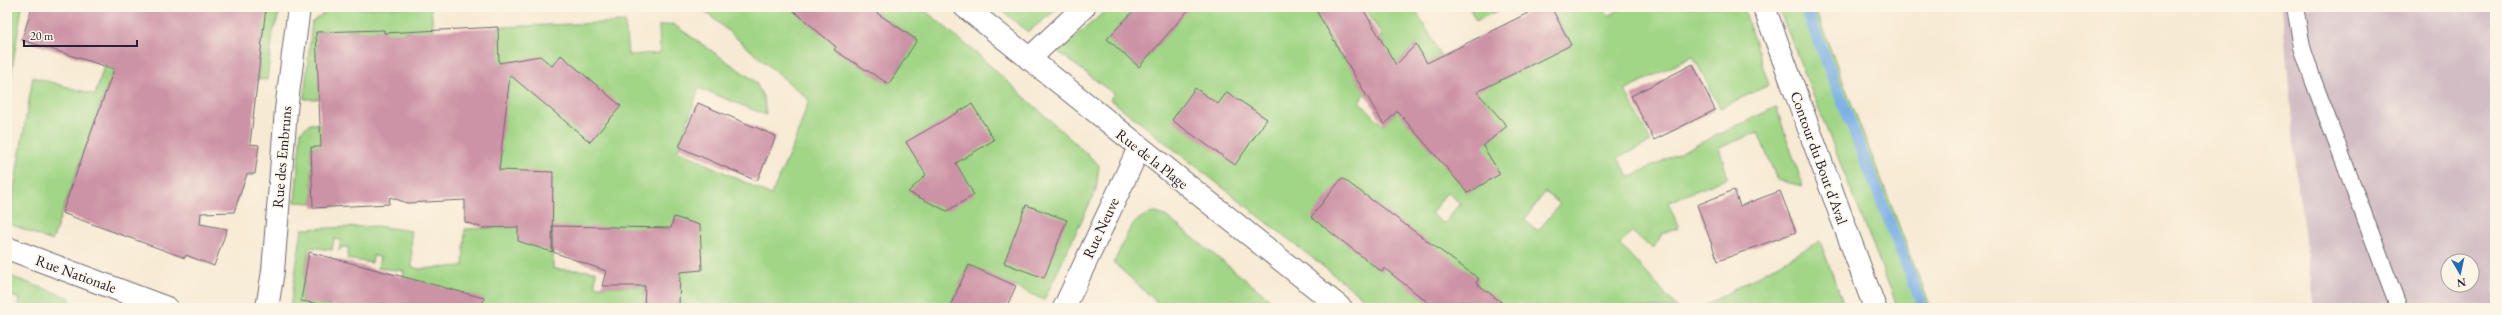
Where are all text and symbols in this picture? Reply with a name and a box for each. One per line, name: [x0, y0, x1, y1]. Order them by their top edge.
scale bar: [24, 22, 137, 48]
text: 20 m: [30, 28, 54, 44]
street label: Contour du Bout d'Aval: [1787, 89, 1853, 227]
street label: Rue des Embruns: [268, 105, 295, 209]
street label: Rue de la Plage: [1112, 124, 1192, 193]
street label: Rue Neuve: [1078, 194, 1123, 261]
street label: Rue Nationale: [33, 250, 119, 297]
north arrow: [2440, 253, 2480, 293]
text: N: [2456, 275, 2467, 291]

